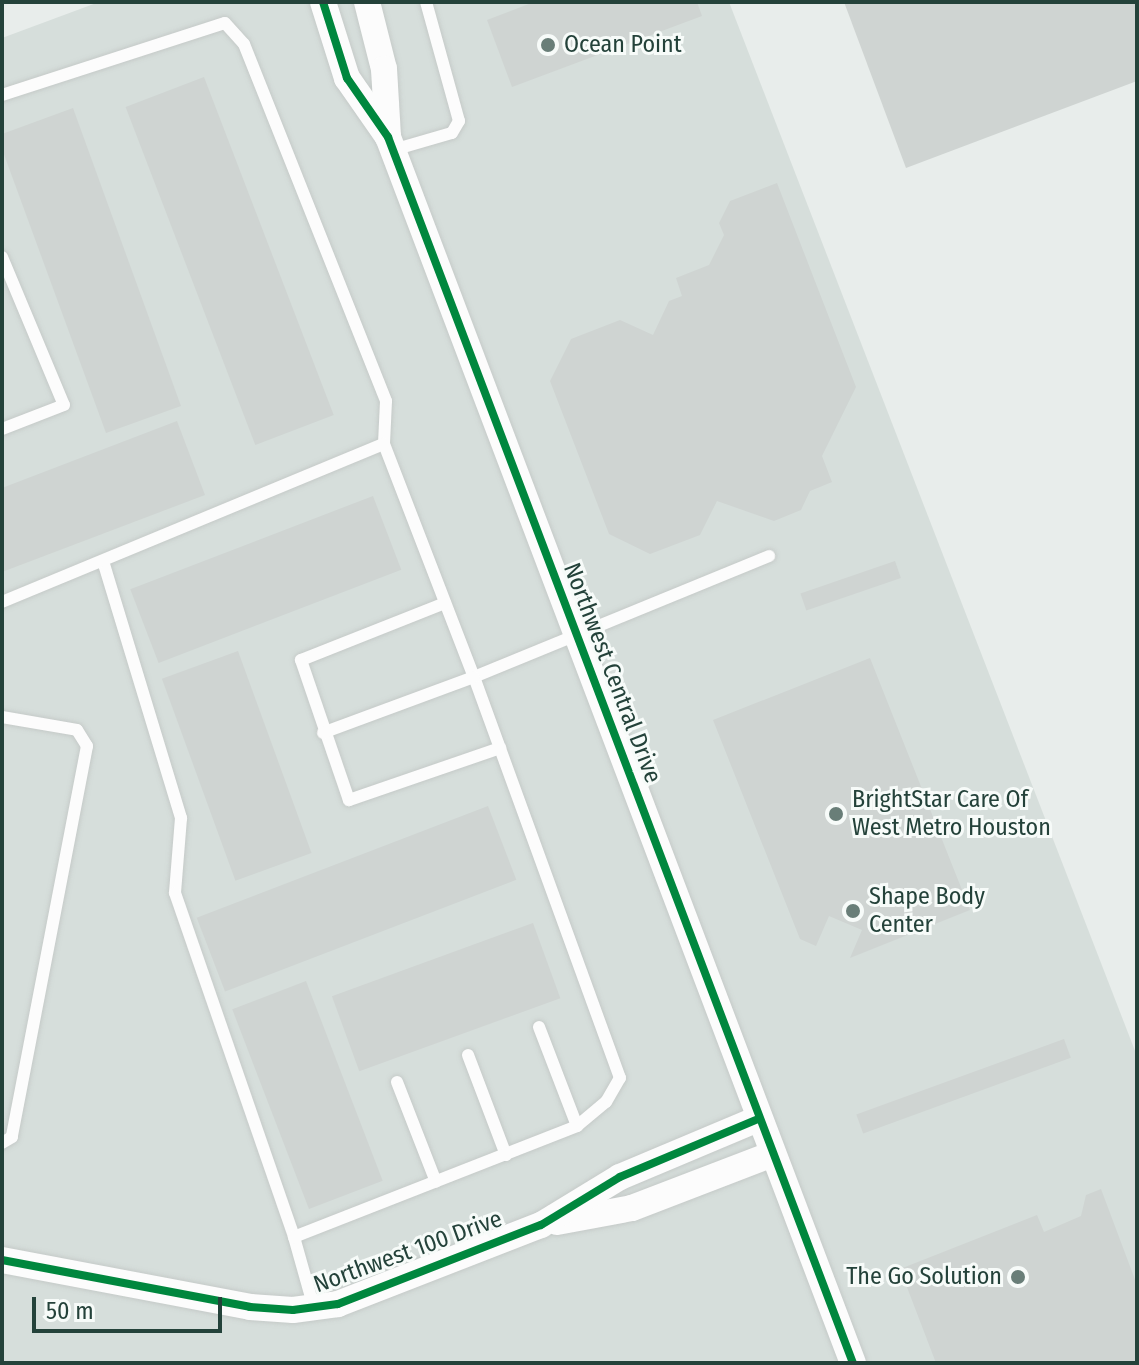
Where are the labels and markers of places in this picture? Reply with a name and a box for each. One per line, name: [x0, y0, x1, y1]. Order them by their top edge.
place label: Ocean Point: [564, 31, 682, 59]
marker: Ocean Point: [539, 36, 557, 54]
place label: BrightStar Care Of West Metro Houston: [852, 786, 1051, 842]
marker: BrightStar Care Of West Metro Houston: [827, 805, 845, 823]
place label: Shape Body Center: [869, 883, 985, 939]
marker: Shape Body Center: [844, 902, 862, 920]
place label: The Go Solution: [846, 1263, 1002, 1291]
marker: The Go Solution: [1009, 1268, 1027, 1286]

